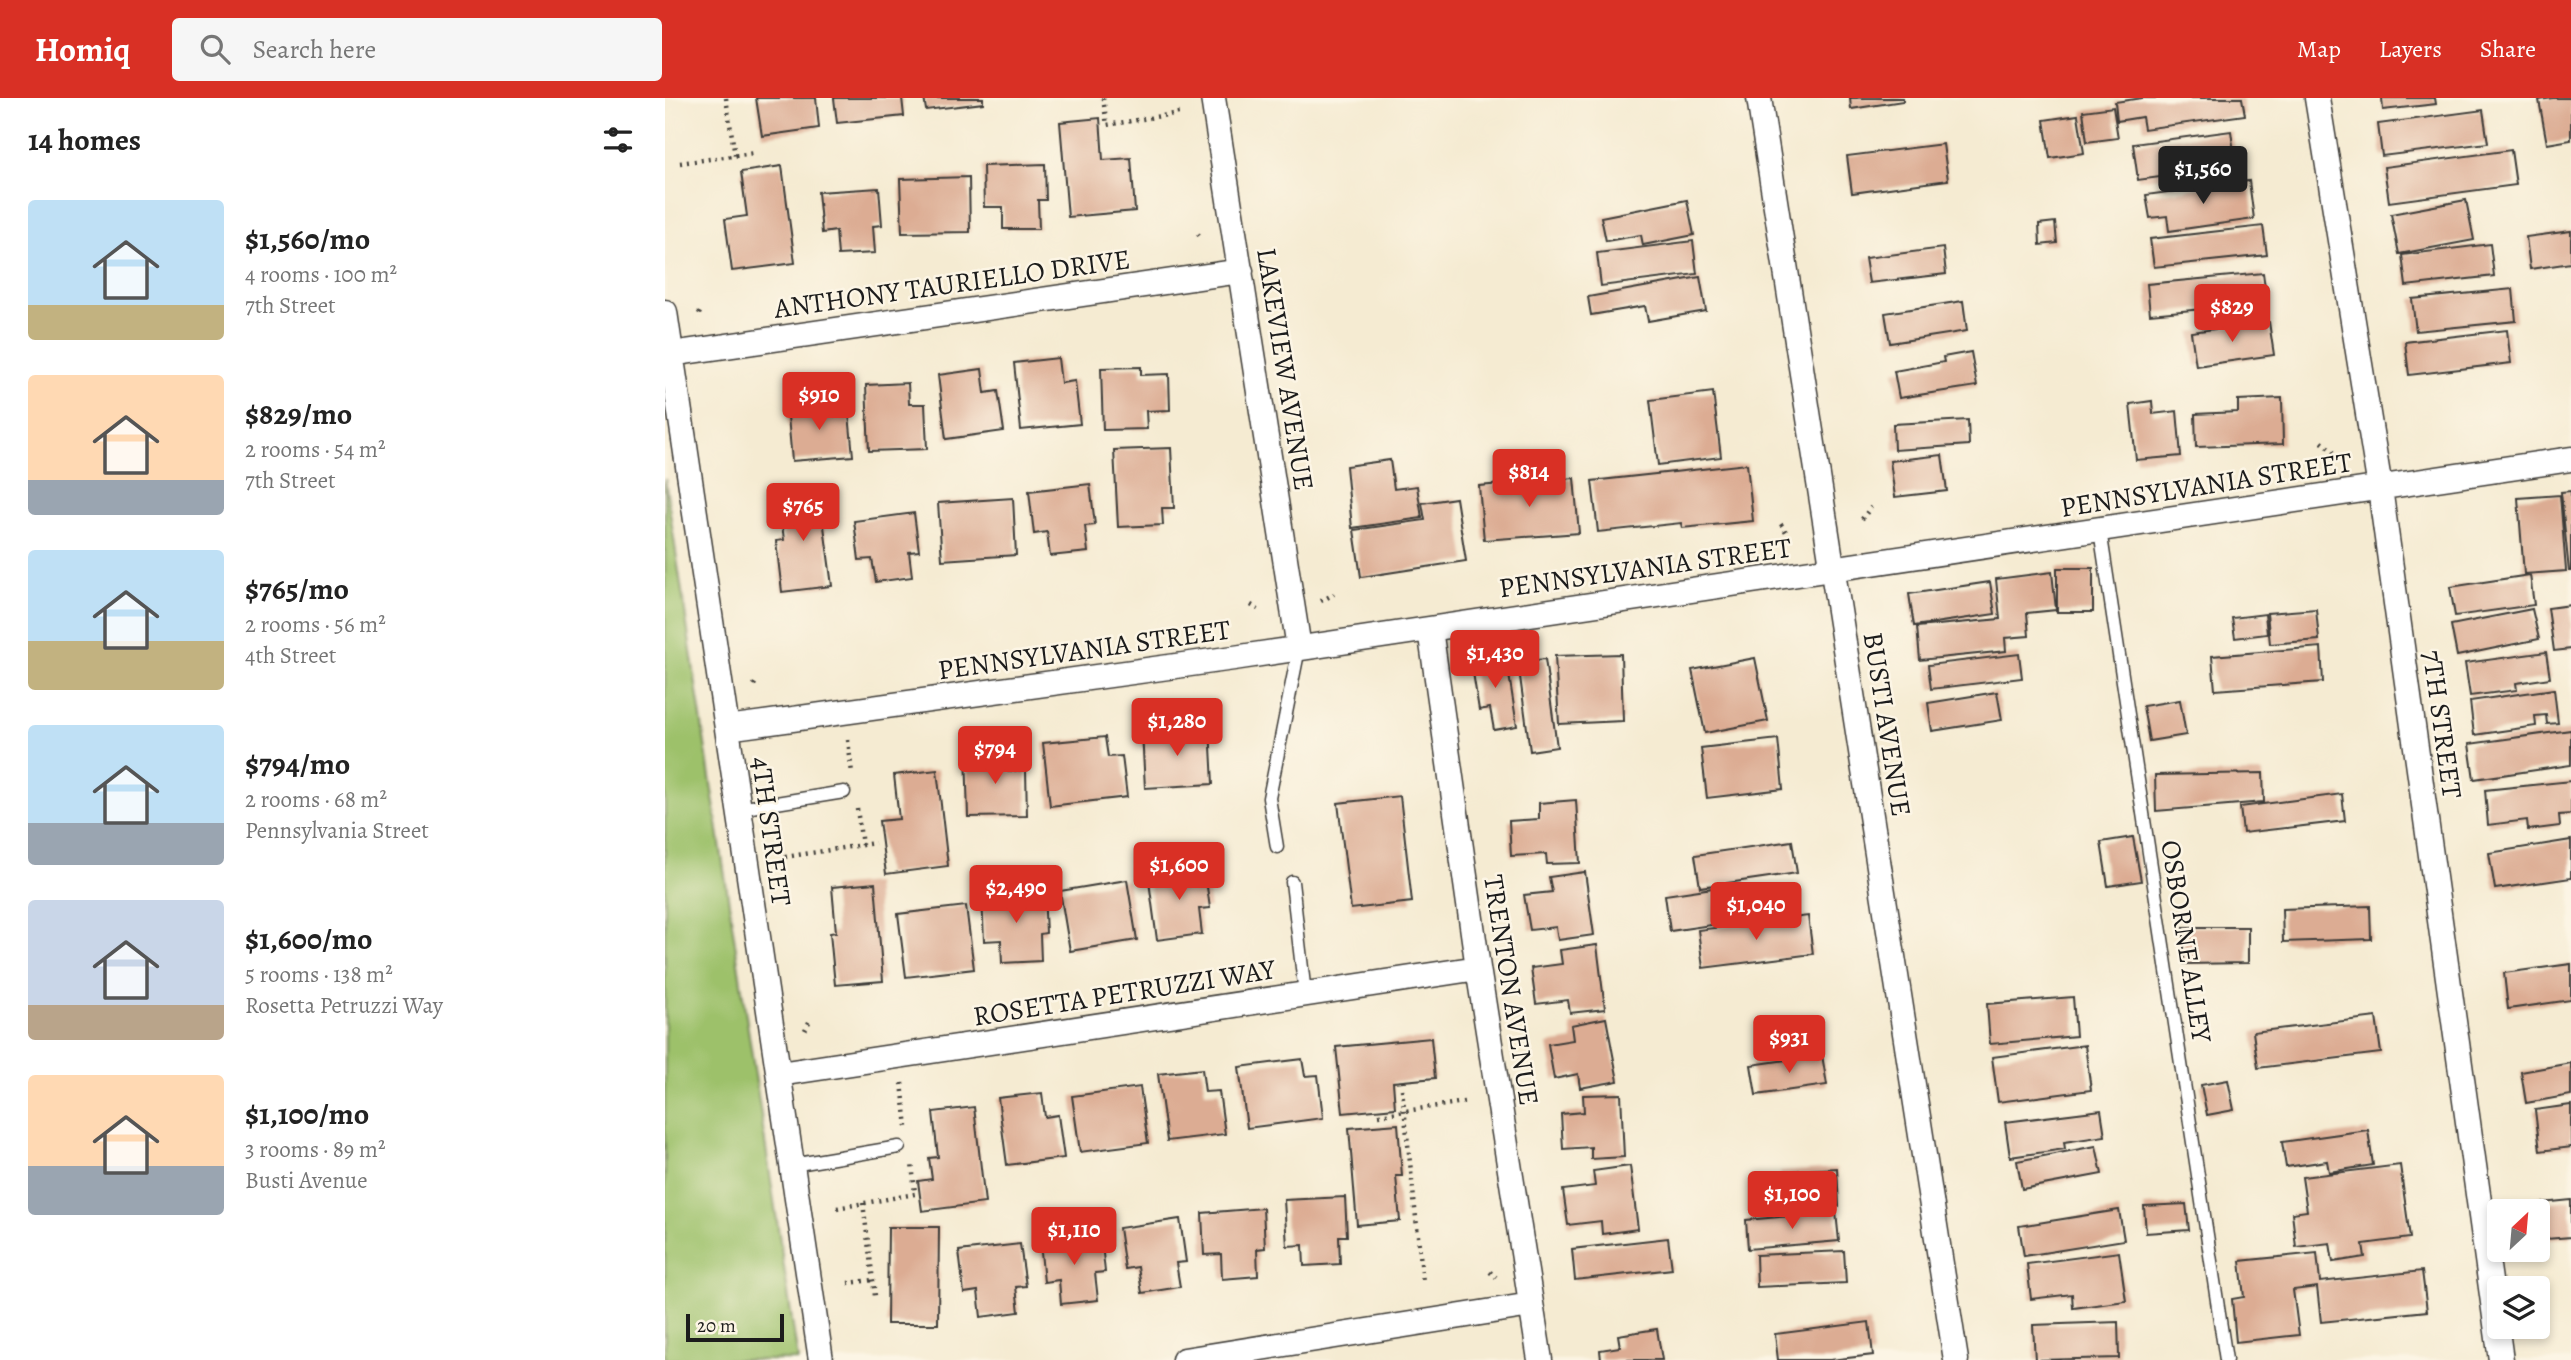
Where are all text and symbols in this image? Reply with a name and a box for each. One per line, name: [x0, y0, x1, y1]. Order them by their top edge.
search box: [172, 18, 662, 81]
text: Homiq: [35, 27, 130, 72]
icon: search: [196, 30, 234, 68]
text: Search here: [252, 32, 376, 67]
text: Map: [2297, 33, 2341, 65]
text: Layers: [2379, 33, 2442, 65]
text: Share: [2480, 33, 2536, 65]
text: 14 homes: [28, 120, 141, 160]
icon: filters: [599, 121, 637, 159]
pin: $1,560: [2146, 146, 2260, 206]
text: $1,560: [2174, 153, 2232, 184]
text: $1,560/mo: [245, 219, 370, 259]
icon: home: [84, 228, 168, 312]
street label: ANTHONY TAURIELLO DRIVE: [771, 240, 1133, 328]
street label: LAKEVIEW AVENUE: [1247, 245, 1323, 493]
text: 4 rooms · 100 m²: [245, 259, 397, 290]
pin: $829: [2191, 285, 2273, 344]
text: 7th Street: [245, 290, 336, 321]
text: $829: [2210, 291, 2254, 322]
pin: $910: [778, 372, 860, 432]
text: $910: [798, 379, 840, 410]
text: $829/mo: [245, 394, 352, 434]
icon: home: [84, 403, 168, 487]
text: 2 rooms · 54 m²: [245, 434, 386, 465]
street label: PENNSYLVANIA STREET: [2058, 443, 2355, 527]
pin: $814: [1488, 450, 1570, 509]
text: $814: [1509, 456, 1549, 487]
text: 7th Street: [245, 465, 336, 496]
pin: $765: [762, 484, 844, 543]
text: $765: [782, 490, 824, 521]
street label: PENNSYLVANIA STREET: [1496, 529, 1794, 607]
text: $765/mo: [245, 569, 349, 609]
icon: home: [84, 578, 168, 662]
text: 2 rooms · 56 m²: [245, 609, 386, 640]
street label: PENNSYLVANIA STREET: [935, 611, 1233, 689]
street label: BUSTI AVENUE: [1854, 629, 1920, 819]
pin: $1,430: [1438, 630, 1552, 690]
text: $1,430: [1466, 637, 1524, 668]
text: 4th Street: [245, 640, 336, 671]
street label: 7TH STREET: [2413, 648, 2471, 801]
pin: $1,280: [1120, 698, 1234, 758]
text: $1,280: [1148, 705, 1206, 736]
pin: $794: [954, 726, 1036, 786]
text: $794: [974, 733, 1016, 764]
text: $794/mo: [245, 744, 350, 784]
icon: home: [84, 753, 168, 837]
street label: 4TH STREET: [742, 754, 800, 908]
text: 2 rooms · 68 m²: [245, 784, 387, 815]
text: Pennsylvania Street: [245, 815, 429, 846]
street label: OSBORNE ALLEY: [2151, 837, 2221, 1046]
pin: $1,600: [1122, 842, 1236, 902]
text: $1,600: [1149, 849, 1209, 880]
pin: $2,490: [959, 866, 1073, 925]
text: $2,490: [985, 872, 1047, 903]
street label: TRENTON AVENUE: [1474, 872, 1548, 1108]
pin: $1,040: [1699, 882, 1813, 942]
text: $1,040: [1726, 889, 1786, 920]
text: $1,600/mo: [245, 919, 372, 959]
icon: home: [84, 928, 168, 1012]
street label: ROSETTA PETRUZZI WAY: [970, 950, 1279, 1036]
text: 5 rooms · 138 m²: [245, 959, 393, 990]
text: Rosetta Petruzzi Way: [245, 990, 443, 1021]
pin: $931: [1748, 1016, 1830, 1075]
text: $931: [1769, 1022, 1809, 1053]
text: $1,100/mo: [245, 1094, 369, 1134]
icon: home: [84, 1103, 168, 1187]
text: 3 rooms · 89 m²: [245, 1134, 386, 1165]
text: Busti Avenue: [245, 1165, 368, 1196]
pin: $1,100: [1735, 1172, 1849, 1231]
text: $1,100: [1764, 1178, 1820, 1209]
north arrow: [2487, 1199, 2550, 1262]
map controls: [2487, 1199, 2550, 1339]
pin: $1,110: [1017, 1208, 1131, 1267]
text: $1,110: [1047, 1214, 1101, 1245]
button: layers: [2487, 1276, 2550, 1339]
scale bar: [686, 1311, 784, 1343]
text: 20 m: [697, 1313, 736, 1339]

